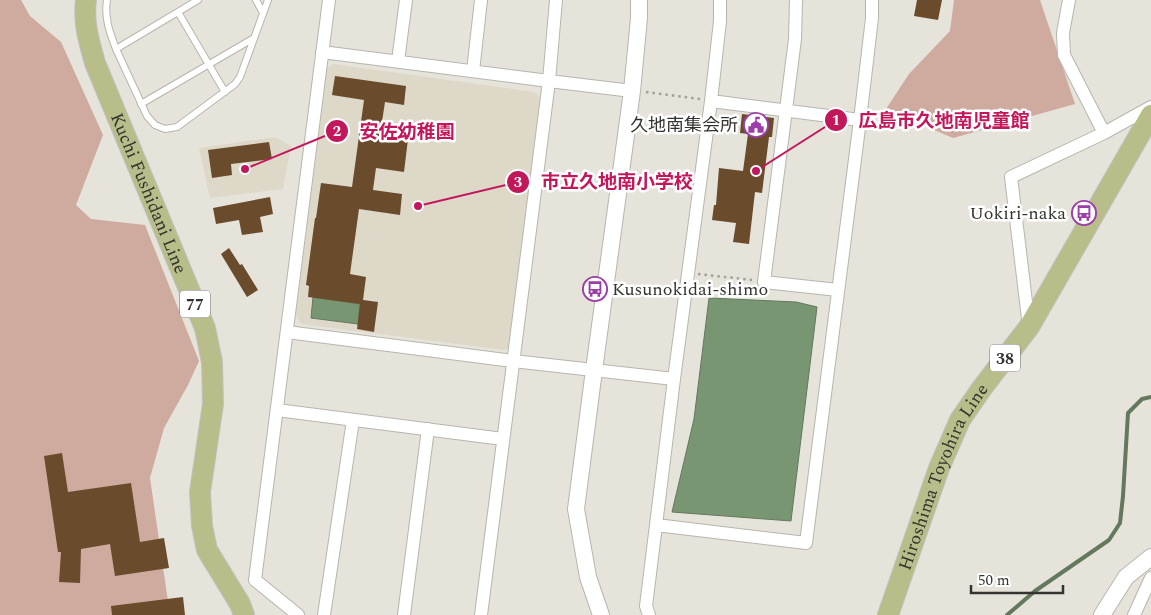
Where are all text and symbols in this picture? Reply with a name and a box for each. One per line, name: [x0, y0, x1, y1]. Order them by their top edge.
callout: 広島市久地南児童館: [823, 103, 1039, 137]
text: 広島市久地南児童館: [858, 107, 1030, 136]
street label: Kuchi Fushidani Line: [103, 109, 194, 278]
text: 1: [832, 109, 840, 132]
place label: 久地南集会所: [630, 112, 738, 139]
public building icon: 久地南集会所: [743, 112, 769, 138]
callout: 安佐幼稚園: [324, 114, 464, 148]
text: 安佐幼稚園: [359, 118, 455, 147]
text: 2: [333, 120, 341, 143]
callout: 市立久地南小学校: [506, 165, 703, 199]
text: 市立久地南小学校: [541, 168, 693, 197]
text: 3: [514, 171, 522, 194]
place label: Uokiri-naka: [970, 200, 1066, 227]
bus stop icon: Uokiri-naka: [1071, 200, 1097, 226]
bus stop icon: Kusunokidai-shimo: [582, 276, 608, 302]
place label: Kusunokidai-shimo: [612, 276, 768, 303]
road number: 77: [180, 290, 210, 318]
road number: 38: [990, 344, 1020, 372]
street label: Hiroshima Toyohira Line: [891, 378, 995, 574]
scale bar: [971, 562, 1064, 594]
text: 50 m: [978, 569, 1010, 592]

